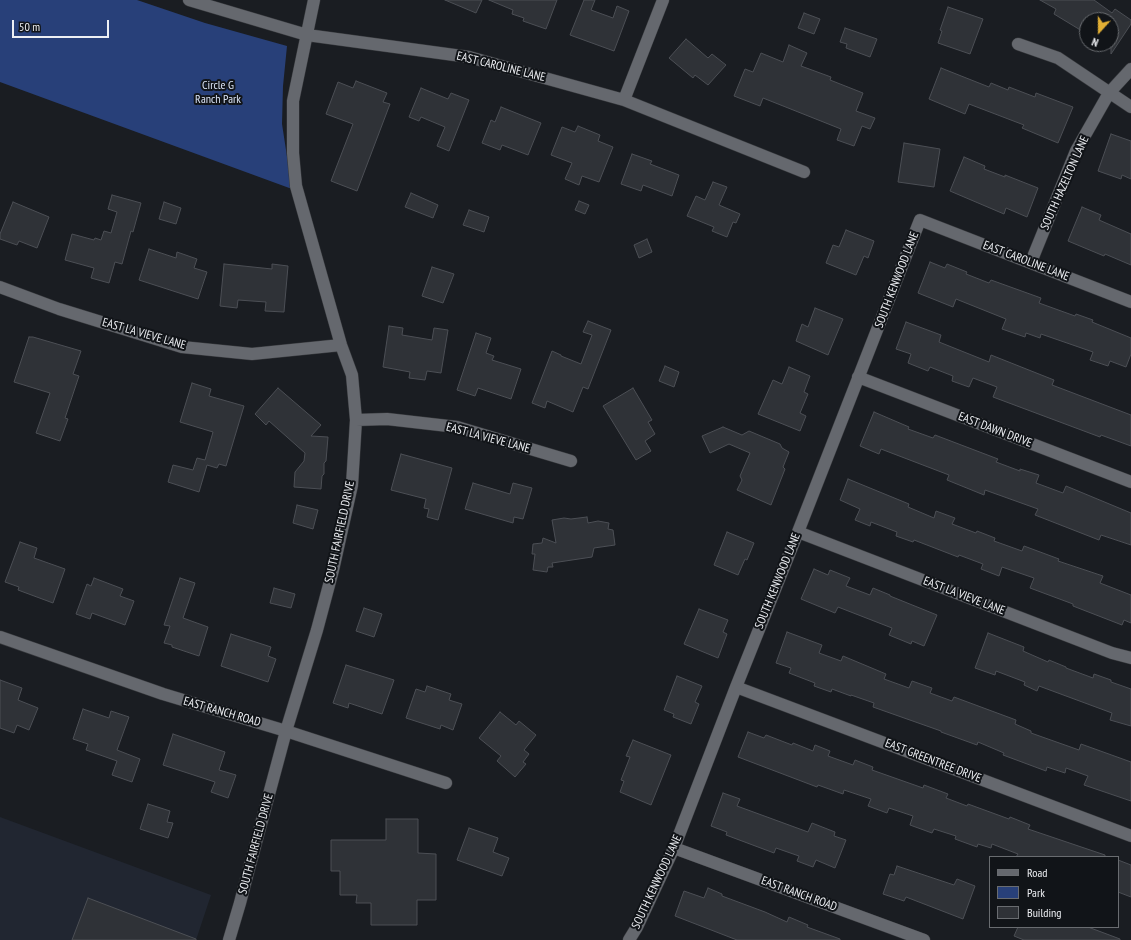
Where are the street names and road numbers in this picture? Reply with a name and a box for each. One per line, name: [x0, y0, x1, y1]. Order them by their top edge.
street label: EAST CAROLINE LANE: [455, 49, 547, 85]
street label: SOUTH HAZELTON LANE: [1038, 134, 1092, 232]
street label: SOUTH KENWOOD LANE: [872, 230, 922, 330]
street label: EAST CAROLINE LANE: [981, 238, 1071, 284]
street label: EAST LA VIEVE LANE: [101, 315, 187, 353]
street label: EAST DAWN DRIVE: [956, 409, 1034, 451]
street label: EAST LA VIEVE LANE: [444, 420, 532, 456]
street label: SOUTH FAIRFIELD DRIVE: [322, 480, 358, 584]
street label: SOUTH KENWOOD LANE: [752, 531, 804, 631]
street label: EAST LA VIEVE LANE: [921, 574, 1007, 618]
street label: EAST RANCH ROAD: [182, 694, 262, 730]
street label: EAST GREENTREE DRIVE: [883, 736, 983, 786]
street label: SOUTH FAIRFIELD DRIVE: [236, 792, 276, 896]
street label: SOUTH KENWOOD LANE: [629, 833, 685, 931]
street label: EAST RANCH ROAD: [759, 874, 839, 914]

